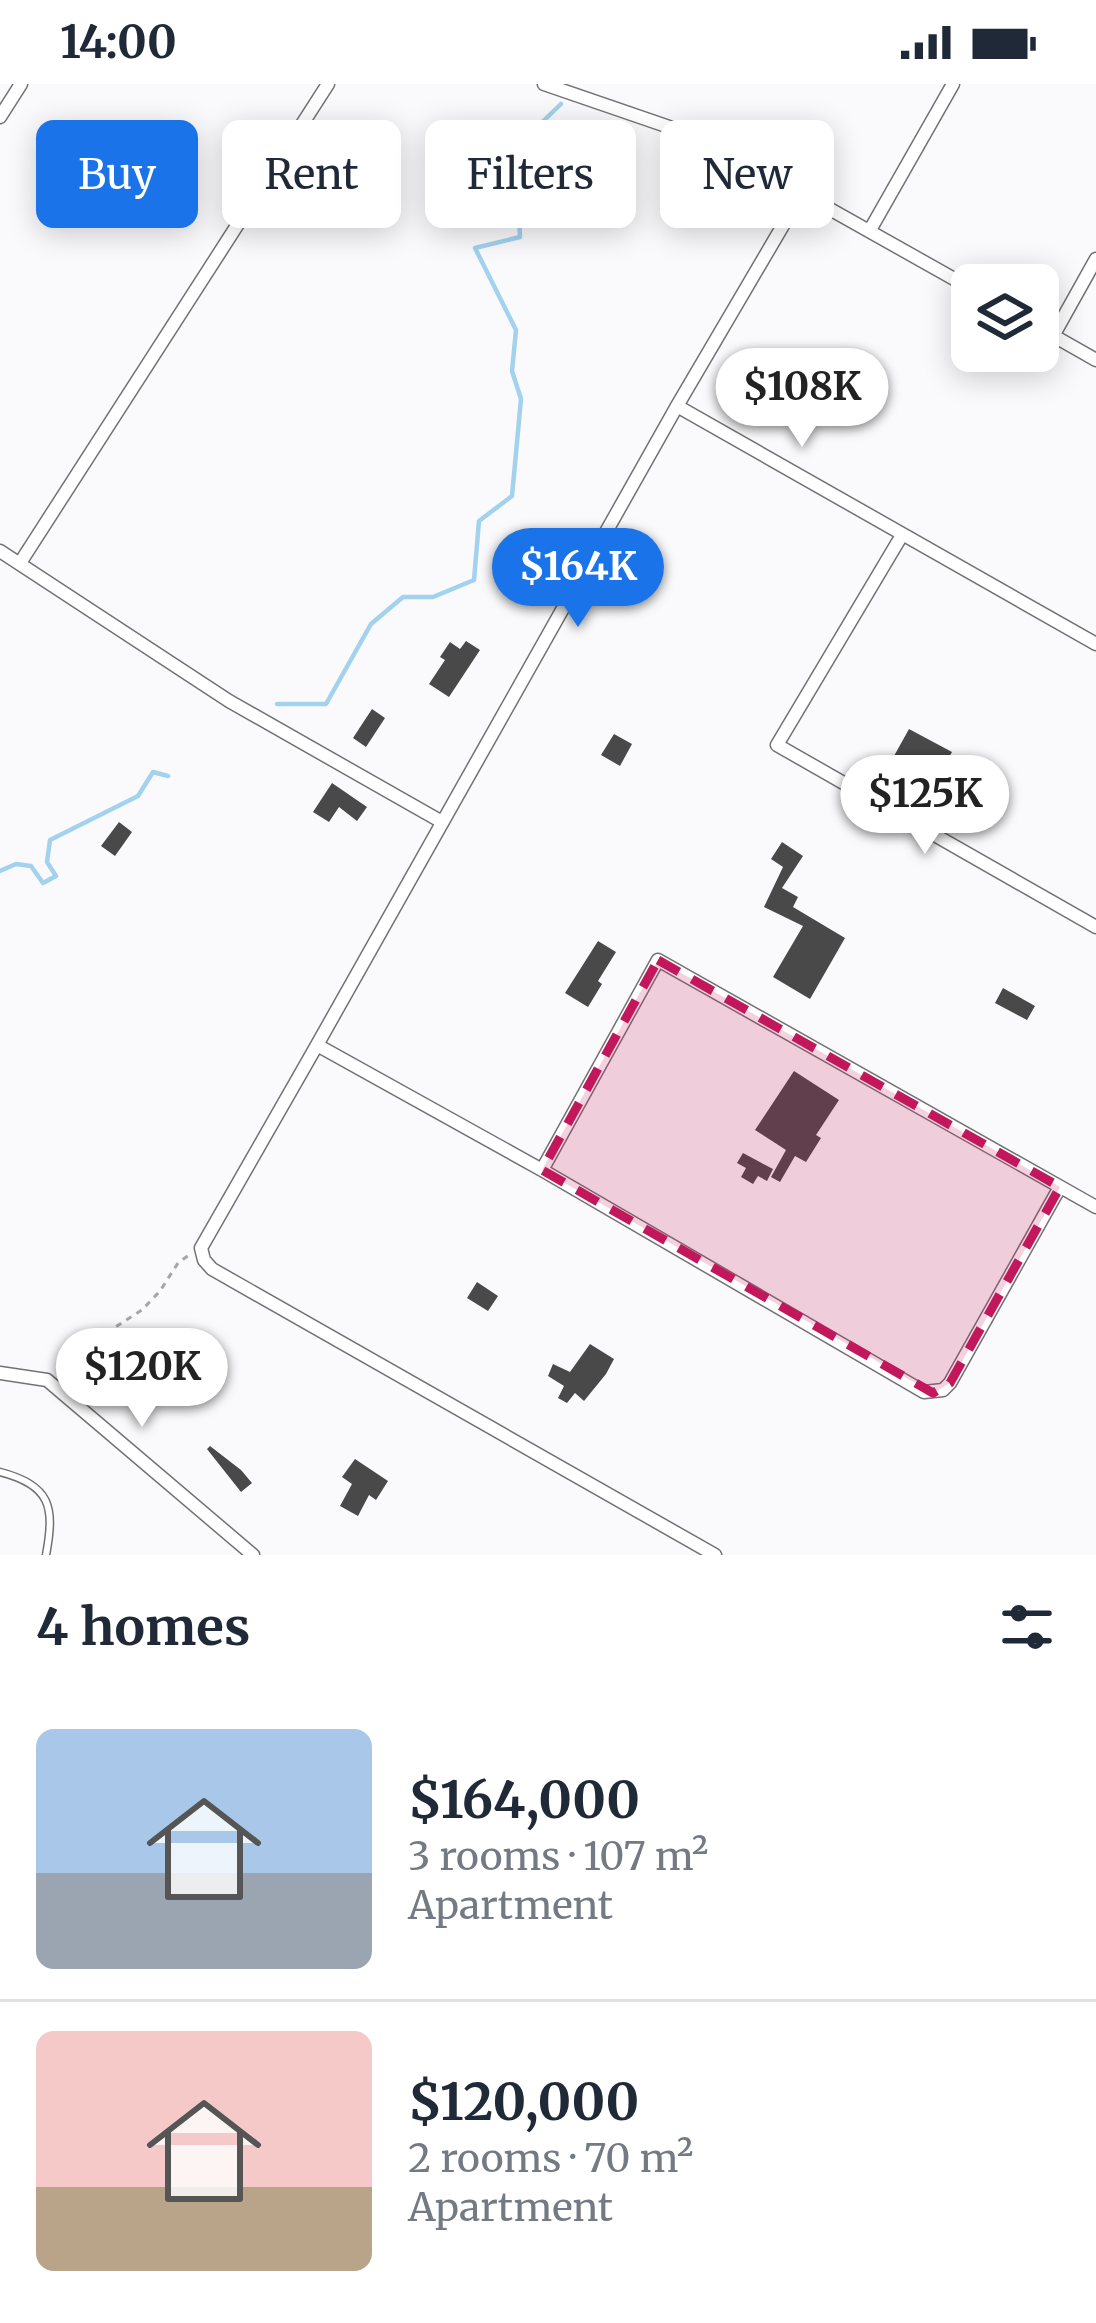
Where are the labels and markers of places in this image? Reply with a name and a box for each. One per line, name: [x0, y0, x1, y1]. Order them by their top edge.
pin: $108K: [718, 348, 886, 450]
pin: $164K: [494, 528, 662, 630]
pin: $125K: [841, 755, 1009, 857]
pin: $120K: [58, 1328, 226, 1430]

